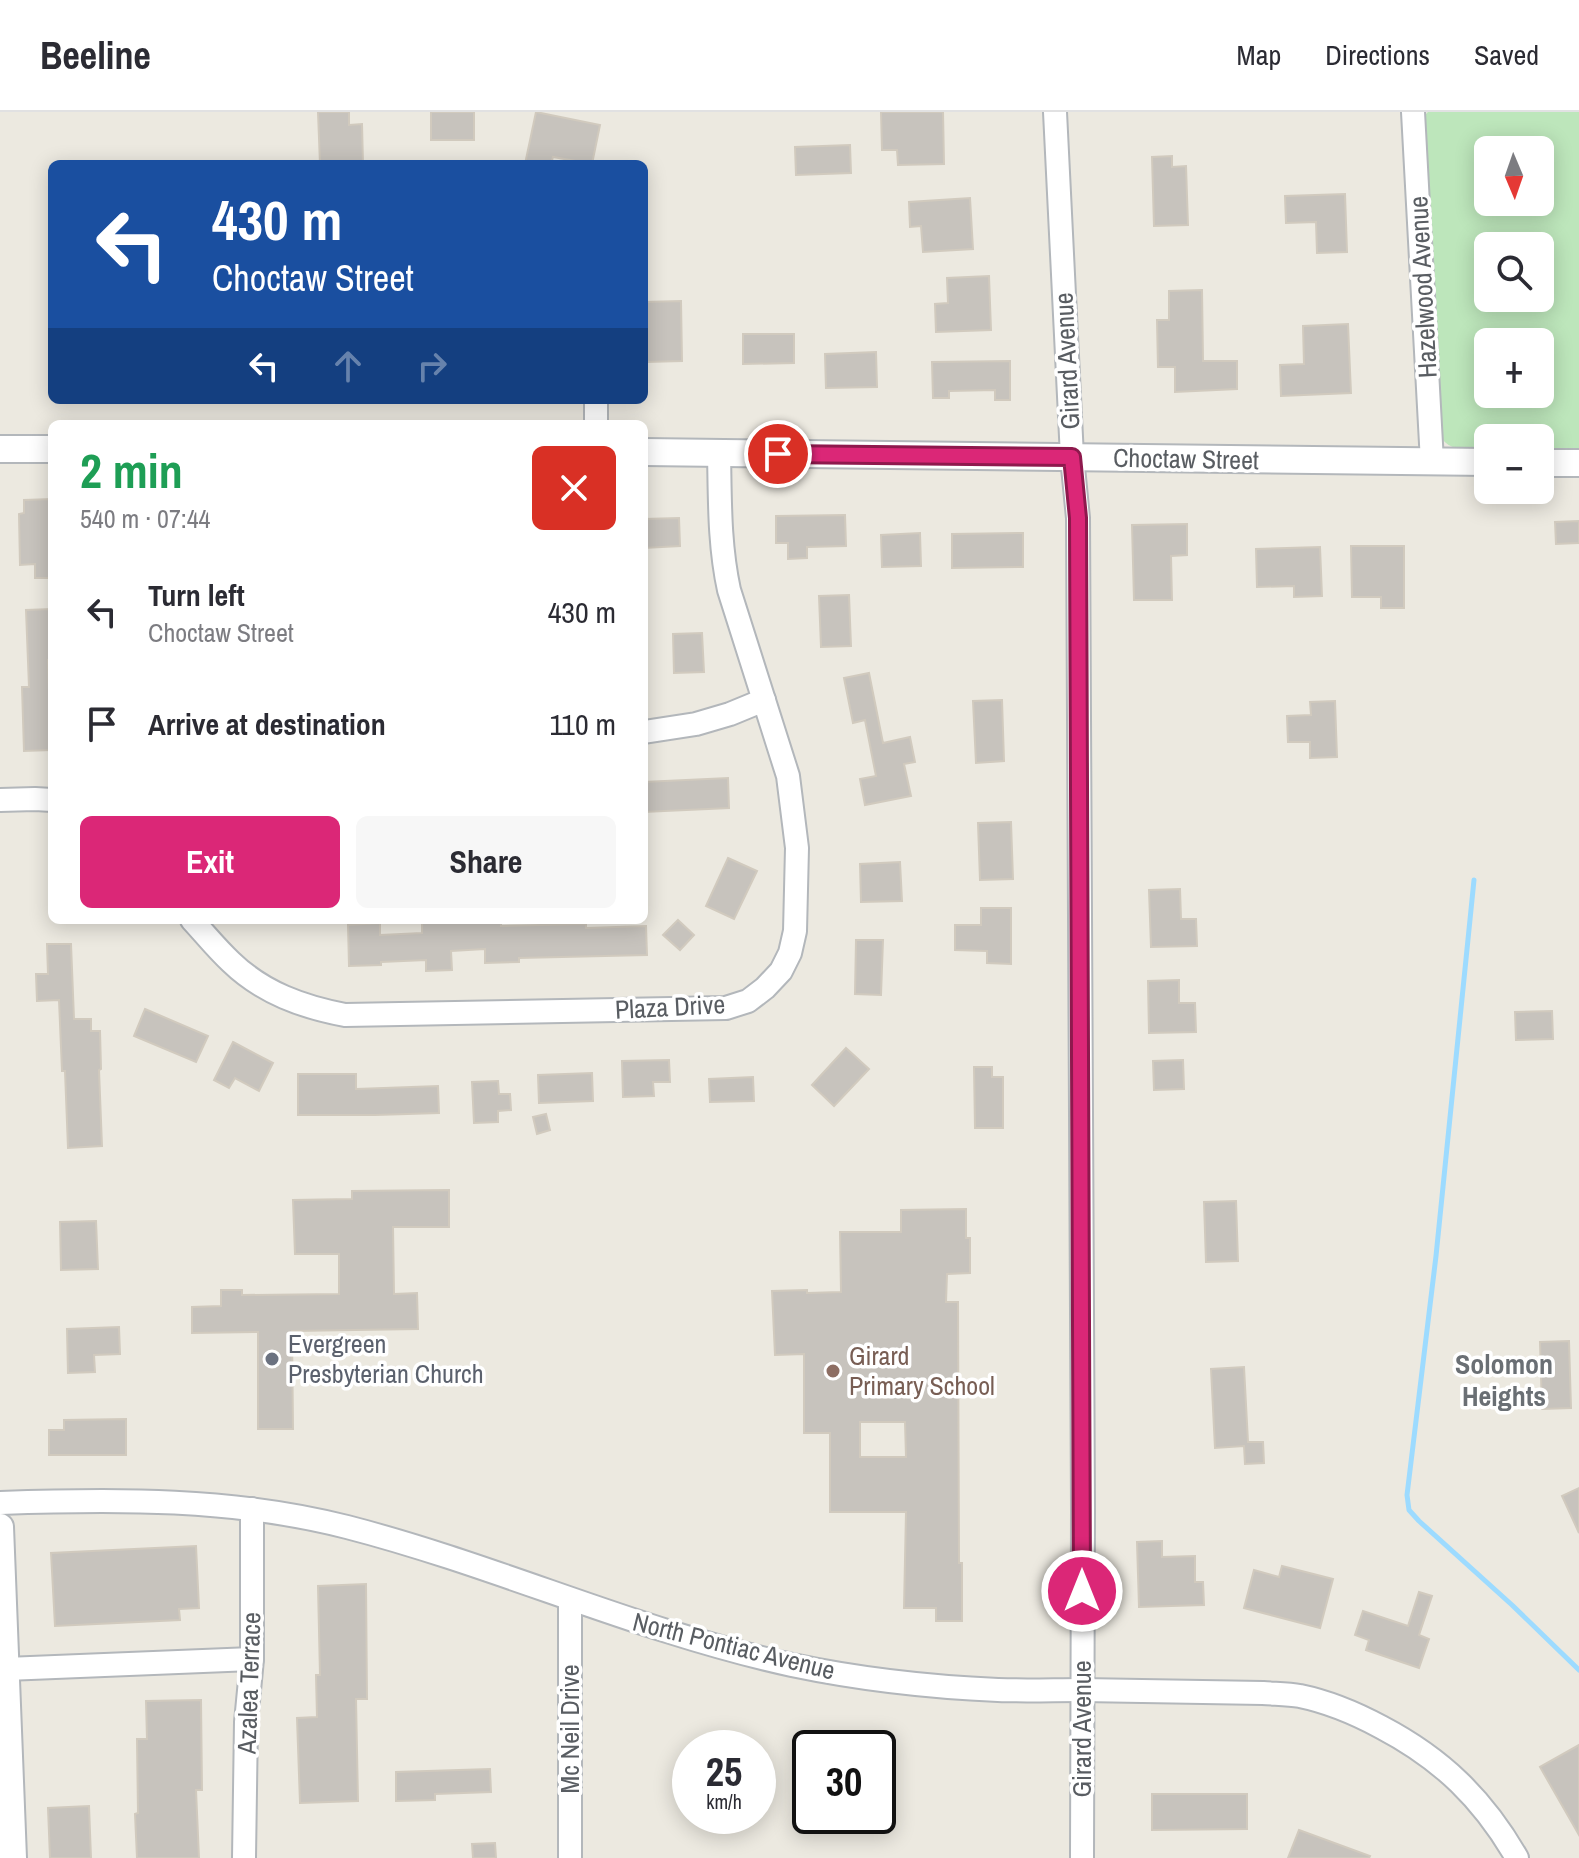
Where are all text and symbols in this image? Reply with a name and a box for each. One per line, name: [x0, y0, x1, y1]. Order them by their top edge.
text: Beeline: [40, 30, 151, 81]
text: Map: [1237, 36, 1281, 74]
text: Directions: [1325, 36, 1430, 74]
text: Saved: [1474, 36, 1539, 74]
north arrow: [1474, 136, 1554, 216]
map controls: [1474, 136, 1554, 504]
text: 430 m: [212, 182, 342, 257]
icon: left: [80, 192, 184, 296]
street label: Hazelwood Avenue: [1400, 195, 1445, 379]
button: search: [1474, 232, 1554, 312]
text: Choctaw Street: [212, 254, 414, 302]
street label: Girard Avenue: [1045, 292, 1088, 430]
button: +: [1474, 328, 1554, 408]
icon: left: [242, 344, 286, 388]
icon: ahead: [326, 344, 370, 388]
icon: right: [410, 344, 454, 388]
pin: [744, 420, 812, 488]
button: −: [1474, 424, 1554, 504]
icon: arrive: [756, 432, 800, 476]
text: 2 min: [80, 438, 183, 503]
street label: Choctaw Street: [1113, 440, 1259, 477]
button: close: [532, 446, 616, 530]
text: 540 m · 07:44: [80, 501, 210, 536]
text: Turn left: [148, 575, 245, 615]
icon: left: [80, 590, 124, 634]
text: 430 m: [548, 592, 616, 632]
text: Choctaw Street: [148, 615, 294, 650]
icon: arrive: [80, 702, 124, 746]
text: Arrive at destination: [148, 704, 386, 744]
text: 110 m: [549, 704, 616, 744]
button: Exit: [80, 816, 340, 908]
button: Share: [356, 816, 616, 908]
street label: Plaza Drive: [614, 986, 726, 1027]
place label: Evergreen Presbyterian Church: [288, 1326, 484, 1391]
place label: Girard Primary School: [849, 1338, 995, 1403]
district label: Solomon Heights: [1455, 1345, 1553, 1415]
marker: Evergreen Presbyterian Church: [263, 1350, 281, 1368]
marker: Girard Primary School: [824, 1362, 842, 1380]
position arrow: [1040, 1549, 1124, 1633]
street label: North Pontiac Avenue: [629, 1603, 839, 1688]
street label: Azalea Terrace: [229, 1611, 268, 1755]
street label: Girard Avenue: [1064, 1660, 1099, 1798]
street label: Mc Neil Drive: [552, 1664, 587, 1794]
speed limit sign: 30: [792, 1730, 896, 1834]
text: 25: [706, 1745, 742, 1798]
text: km/h: [706, 1788, 742, 1815]

